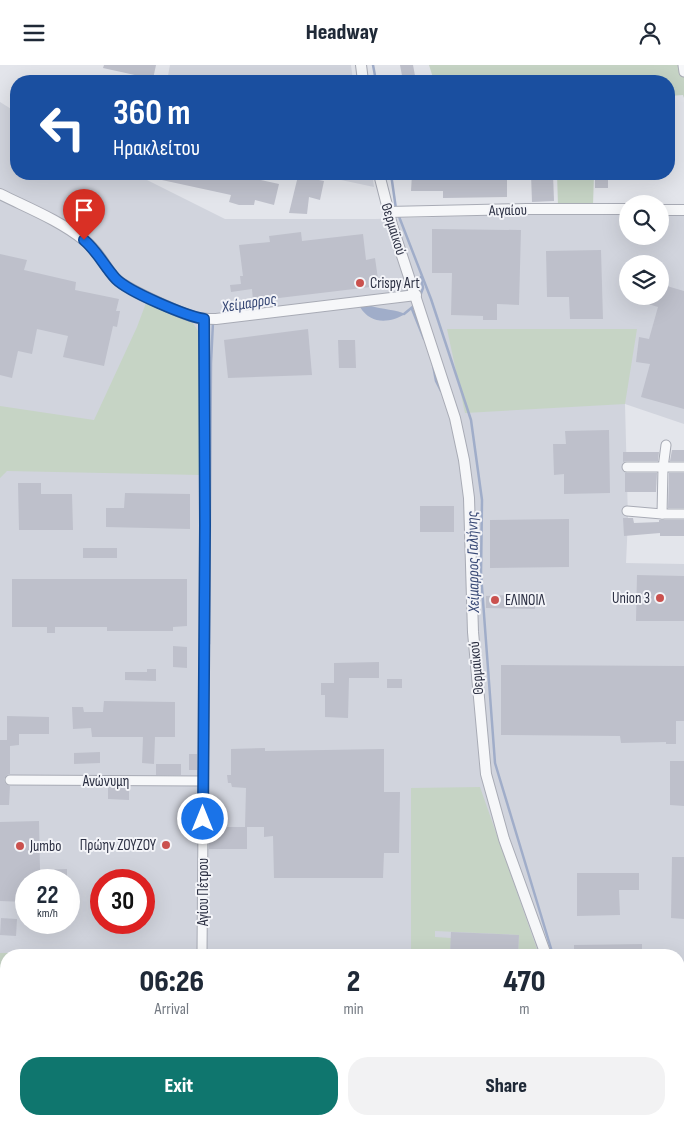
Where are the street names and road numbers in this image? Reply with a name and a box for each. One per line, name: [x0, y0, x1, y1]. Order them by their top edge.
street label: Θερμαϊκού: [377, 201, 410, 258]
street label: Αιγαίου: [488, 201, 527, 220]
street label: Θερμαϊκού: [465, 640, 488, 696]
street label: Ανώνυμη: [82, 772, 129, 791]
street label: Αγίου Πέτρου: [194, 858, 213, 927]

